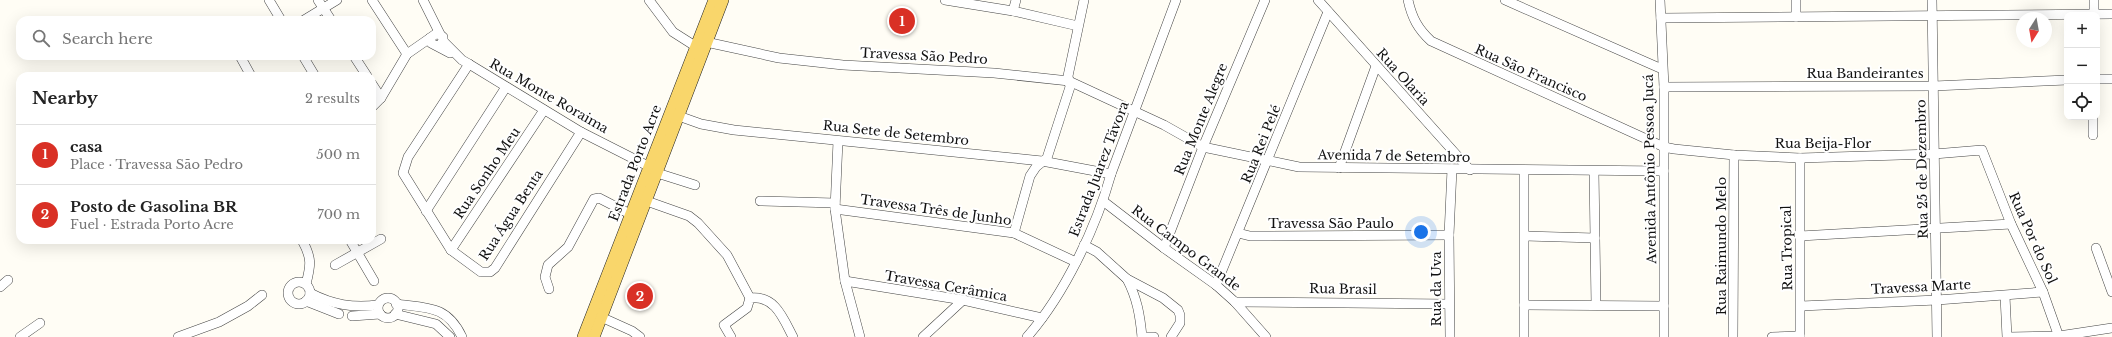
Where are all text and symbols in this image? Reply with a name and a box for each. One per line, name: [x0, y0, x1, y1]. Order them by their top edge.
pin: 1: [889, 6, 915, 36]
north arrow: [2016, 12, 2052, 48]
map controls: [2064, 12, 2100, 120]
button: +: [2064, 12, 2100, 48]
search box: [16, 16, 376, 60]
icon: search: [30, 27, 52, 49]
text: Search here: [62, 29, 153, 48]
street label: Rua São Francisco: [1472, 41, 1590, 105]
street label: Travessa São Pedro: [860, 44, 988, 68]
street label: Rua Olaria: [1373, 45, 1434, 110]
button: −: [2064, 48, 2100, 84]
street label: Rua Monte Roraima: [486, 55, 612, 137]
street label: Rua Monte Alegre: [1171, 60, 1231, 178]
street label: Rua Bandeirantes: [1806, 65, 1924, 82]
street label: Avenida Antônio Pessoa Jucá: [1640, 73, 1660, 265]
button: locate: [2064, 84, 2100, 120]
text: Nearby: [32, 88, 98, 109]
text: 2 results: [305, 90, 360, 107]
street label: Estrada Juarez Távora: [1065, 98, 1133, 239]
street label: Rua 25 de Dezembro: [1912, 99, 1932, 239]
street label: Estrada Porto Acre: [605, 102, 665, 224]
street label: Rua Rei Pelé: [1238, 102, 1284, 186]
street label: Rua Sete de Setembro: [822, 117, 970, 149]
street label: Rua Sonho Meu: [450, 124, 524, 222]
street label: Rua Beija-Flor: [1775, 135, 1872, 152]
text: casa: [70, 137, 103, 156]
text: 1: [42, 146, 48, 163]
text: 500 m: [316, 146, 360, 163]
street label: Avenida 7 de Setembro: [1316, 146, 1471, 166]
text: Place · Travessa São Pedro: [70, 156, 243, 173]
street label: Rua Água Benta: [475, 166, 547, 264]
street label: Rua Raimundo Melo: [1713, 177, 1730, 315]
street label: Rua Por do Sol: [2005, 190, 2061, 286]
street label: Travessa Três de Junho: [859, 191, 1013, 229]
text: Posto de Gasolina BR: [70, 197, 237, 216]
street label: Rua Campo Grande: [1128, 201, 1244, 295]
street label: Rua Tropical: [1778, 205, 1796, 291]
text: 2: [41, 206, 49, 223]
text: 700 m: [317, 206, 360, 223]
street label: Travessa São Paulo: [1268, 215, 1394, 232]
text: Fuel · Estrada Porto Acre: [70, 216, 234, 233]
your location: [1411, 222, 1431, 242]
street label: Rua da Uva: [1428, 251, 1445, 327]
street label: Travessa Cerâmica: [883, 267, 1009, 305]
street label: Travessa Marte: [1870, 276, 1972, 298]
street label: Rua Brasil: [1309, 280, 1377, 298]
pin: 2: [627, 281, 653, 311]

